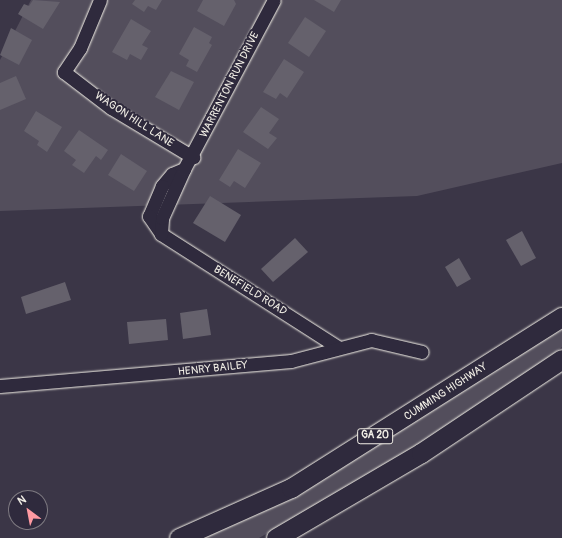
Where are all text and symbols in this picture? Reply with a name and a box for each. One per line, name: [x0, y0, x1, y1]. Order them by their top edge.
street label: WARRENTON RUN DRIVE: [198, 30, 262, 140]
street label: WAGON HILL LANE: [92, 90, 176, 150]
street label: BENEFIELD ROAD: [211, 263, 289, 319]
street label: HENRY BAILEY: [177, 359, 249, 379]
street label: CUMMING HIGHWAY: [402, 360, 490, 424]
road number: GA 20: [357, 428, 393, 444]
north arrow: [8, 490, 48, 530]
text: N: [15, 493, 29, 508]

